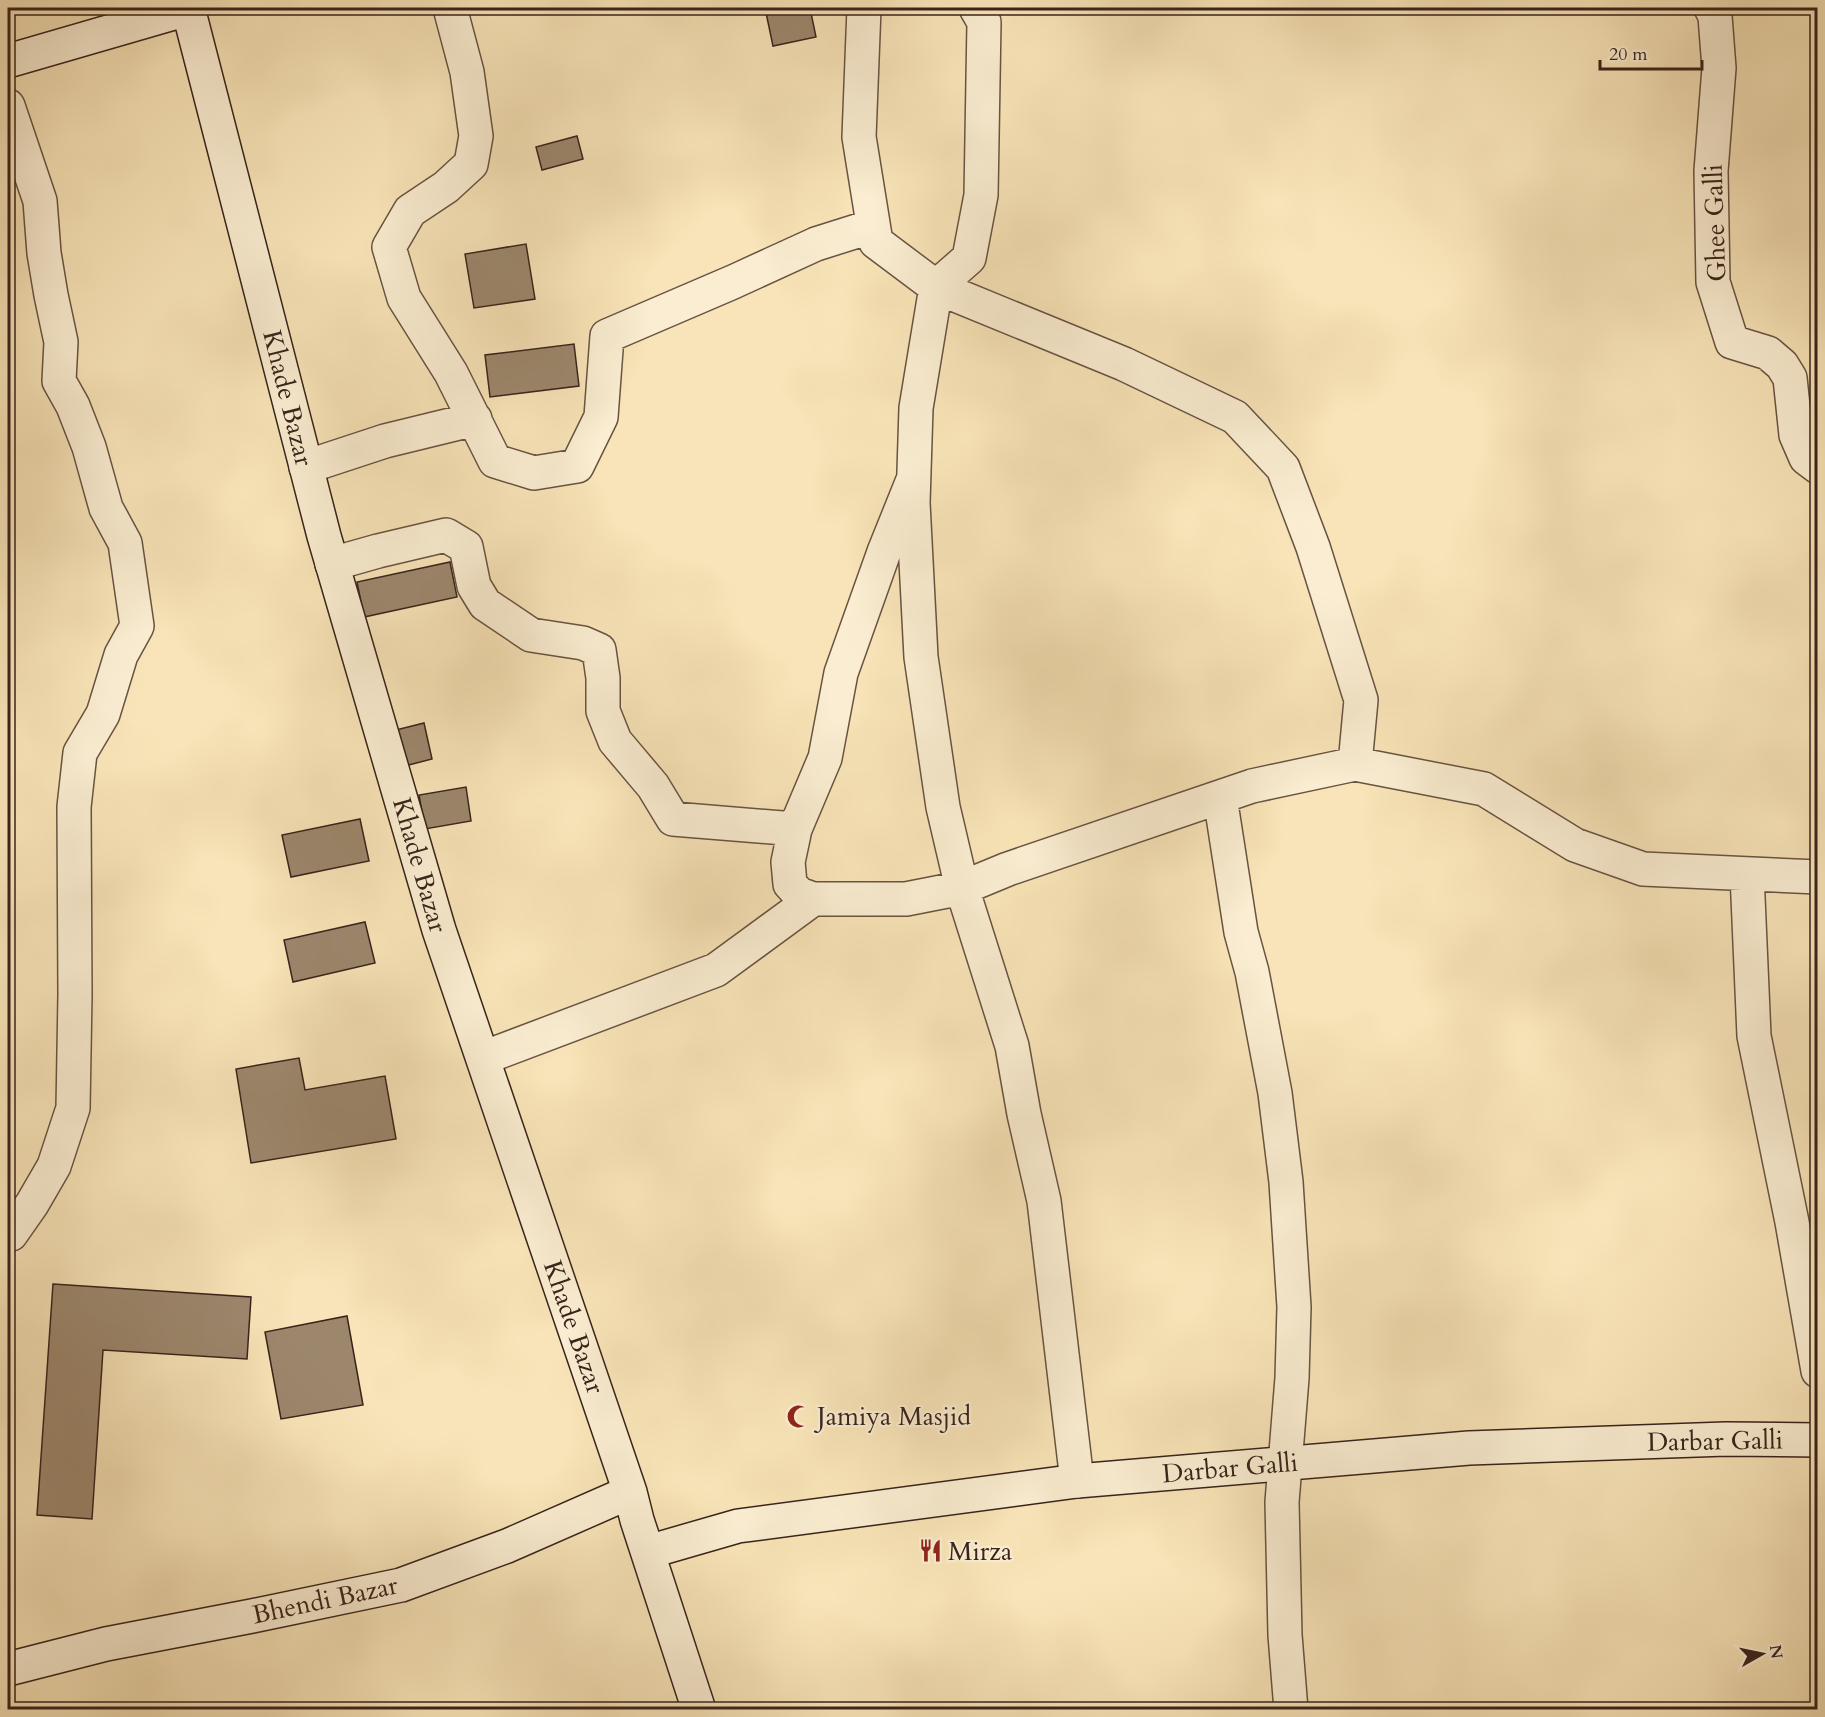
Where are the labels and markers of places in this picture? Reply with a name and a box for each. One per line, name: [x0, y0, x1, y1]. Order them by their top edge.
place label: Jamiya Masjid: [813, 1399, 971, 1434]
mosque icon: Jamiya Masjid: [786, 1403, 812, 1429]
place label: Mirza: [948, 1534, 1012, 1569]
restaurant icon: Mirza: [917, 1538, 943, 1564]

